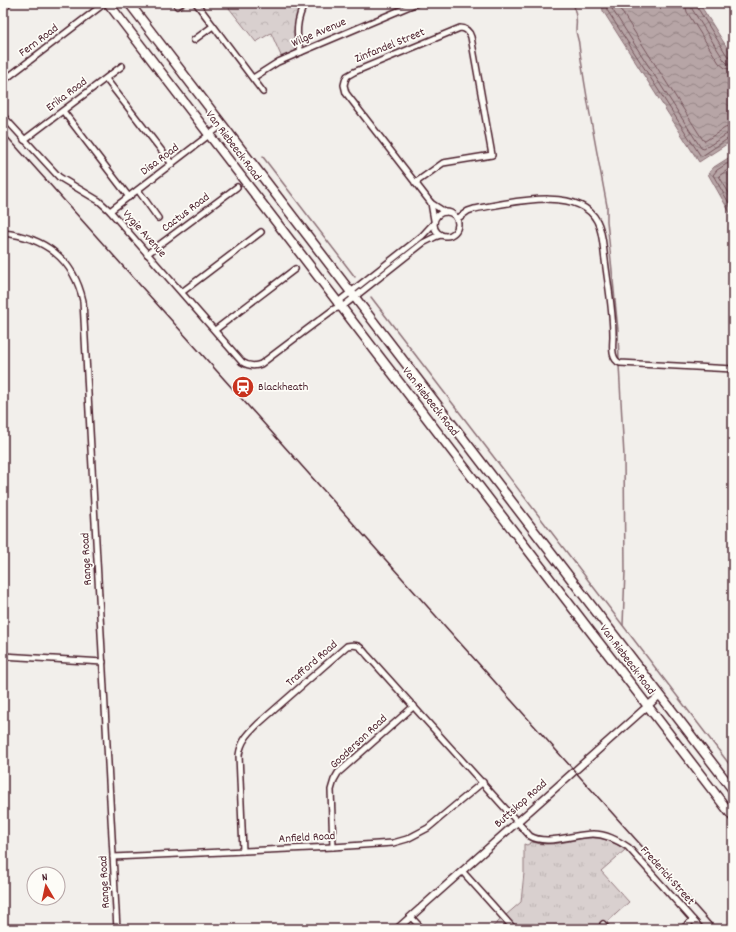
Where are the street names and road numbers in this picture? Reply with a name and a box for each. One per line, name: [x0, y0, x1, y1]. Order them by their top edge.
street label: Wilge Avenue: [289, 14, 349, 52]
street label: Fern Road: [16, 20, 62, 62]
street label: Zinfandel Street: [352, 24, 428, 68]
street label: Erika Road: [43, 74, 91, 116]
street label: Van Riebeeck Road: [201, 107, 265, 185]
street label: Disa Road: [137, 140, 183, 180]
street label: Cactus Road: [158, 189, 214, 237]
street label: Vygie Avenue: [118, 206, 170, 262]
street label: Van Riebeeck Road: [398, 364, 462, 440]
street label: Range Road: [77, 532, 97, 586]
street label: Van Riebeeck Road: [595, 621, 659, 699]
street label: Trafford Road: [282, 637, 342, 691]
street label: Gooderson Road: [326, 711, 392, 773]
street label: Buttskop Road: [491, 776, 551, 832]
street label: Anfield Road: [278, 828, 336, 848]
street label: Frederick Street: [636, 843, 699, 910]
street label: Range Road: [95, 855, 115, 909]

